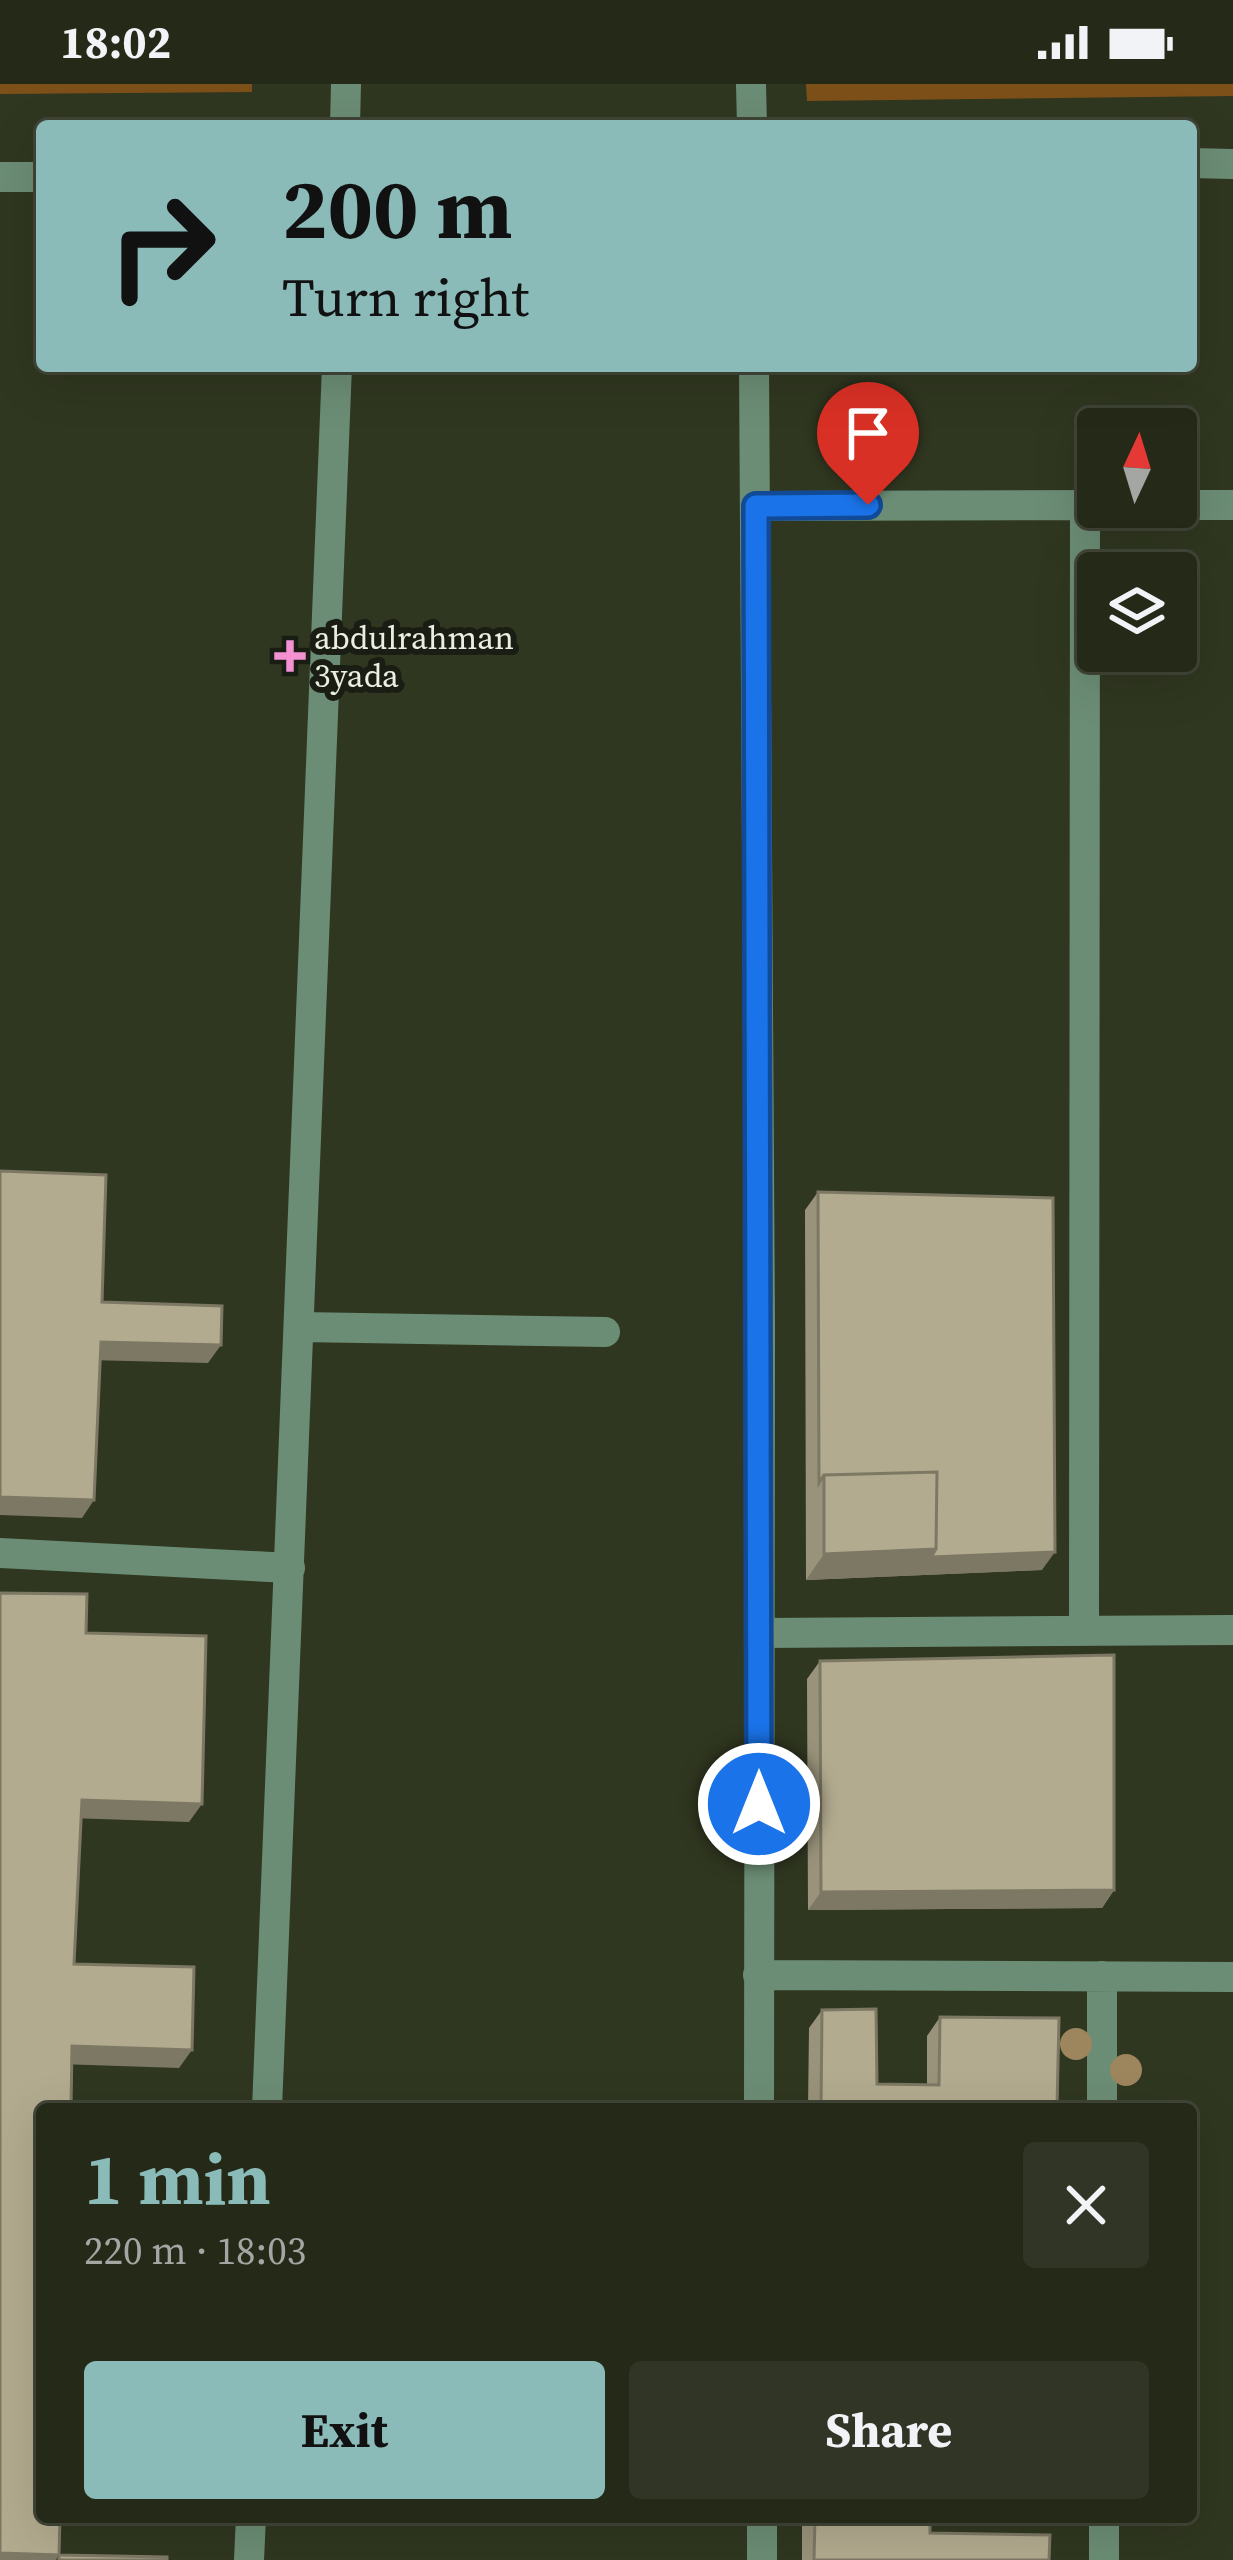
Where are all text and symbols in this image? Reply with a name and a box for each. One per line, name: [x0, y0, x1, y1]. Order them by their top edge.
text: 18:02: [60, 11, 171, 73]
text: 200 m: [282, 151, 513, 266]
icon: right: [84, 168, 240, 324]
text: Turn right: [282, 260, 529, 334]
pin: [817, 382, 919, 505]
icon: arrive: [835, 400, 901, 466]
north arrow: [1077, 408, 1197, 528]
map controls: [1077, 408, 1197, 672]
button: layers: [1077, 552, 1197, 672]
place label: abdulrahman 3yada: [314, 615, 514, 698]
marker: abdulrahman 3yada: [277, 643, 303, 669]
position arrow: [696, 1741, 822, 1867]
text: 1 min: [84, 2129, 271, 2228]
button: close: [1023, 2142, 1149, 2268]
text: 220 m · 18:03: [84, 2224, 306, 2277]
button: Exit: [84, 2361, 605, 2499]
button: Share: [629, 2361, 1149, 2499]

